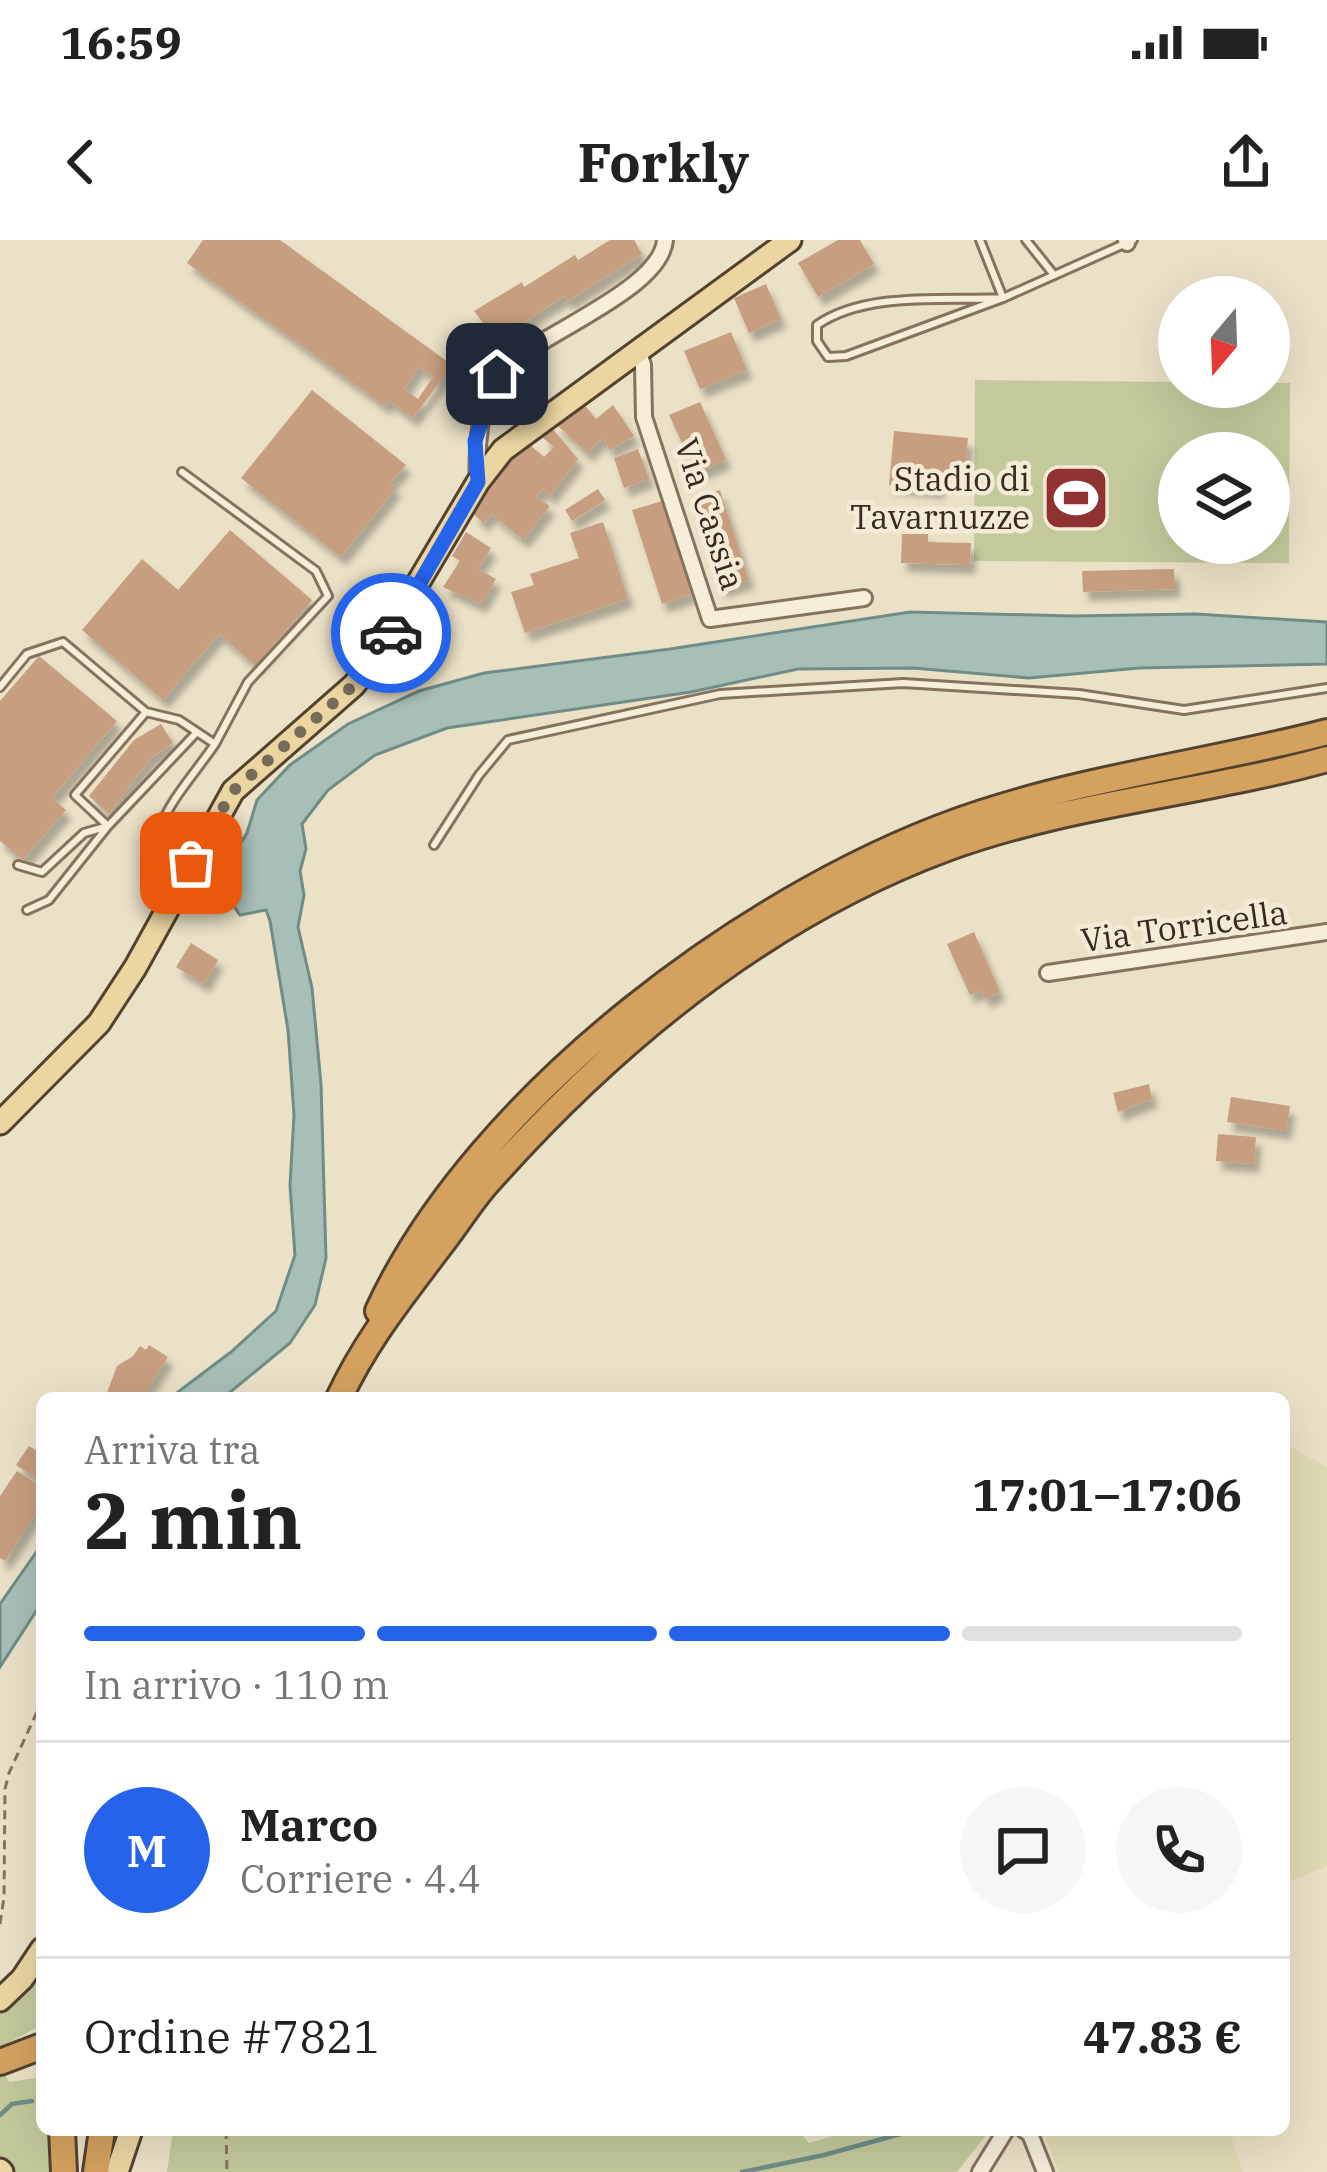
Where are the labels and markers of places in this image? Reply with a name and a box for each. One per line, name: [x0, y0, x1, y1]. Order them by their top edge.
pin: [446, 323, 548, 425]
place label: Stadio di Tavarnuzze: [850, 457, 1030, 538]
sports icon: Stadio di Tavarnuzze: [1041, 463, 1111, 533]
pin: [140, 812, 242, 914]

